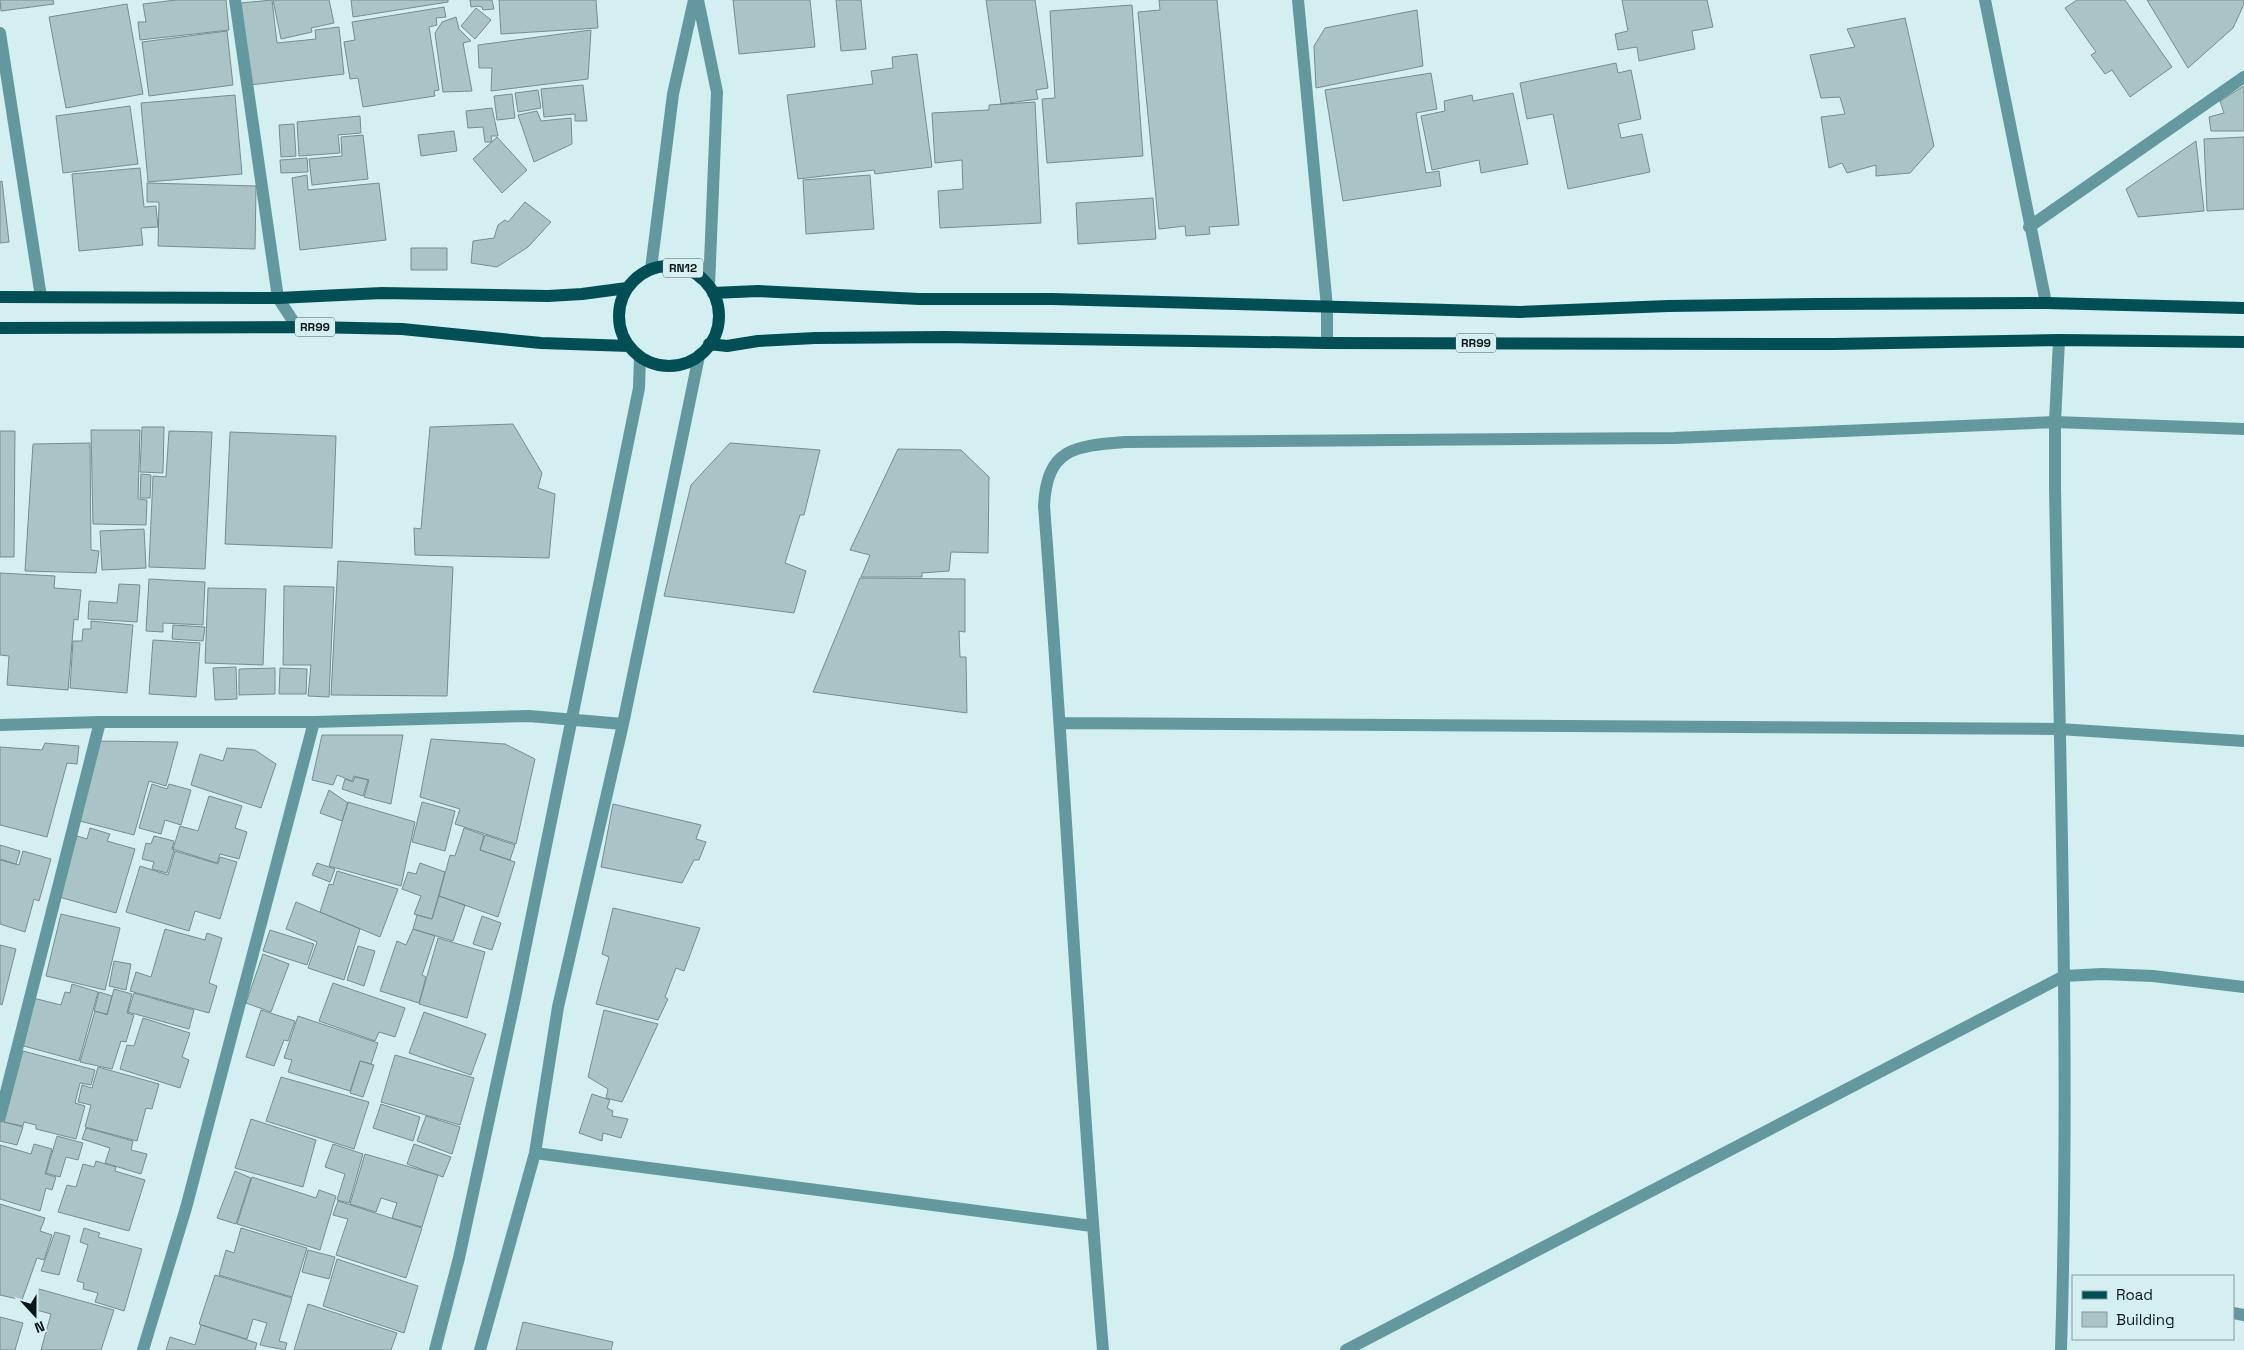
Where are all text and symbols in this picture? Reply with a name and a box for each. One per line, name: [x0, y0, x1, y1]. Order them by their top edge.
road number: RN12: [663, 258, 703, 278]
road number: RR99: [295, 318, 335, 337]
road number: RR99: [1456, 333, 1496, 352]
legend: [2072, 1275, 2234, 1340]
text: Road: [2116, 1285, 2153, 1304]
north arrow: [10, 1290, 60, 1340]
text: Building: [2116, 1310, 2175, 1329]
text: N: [32, 1317, 47, 1337]

